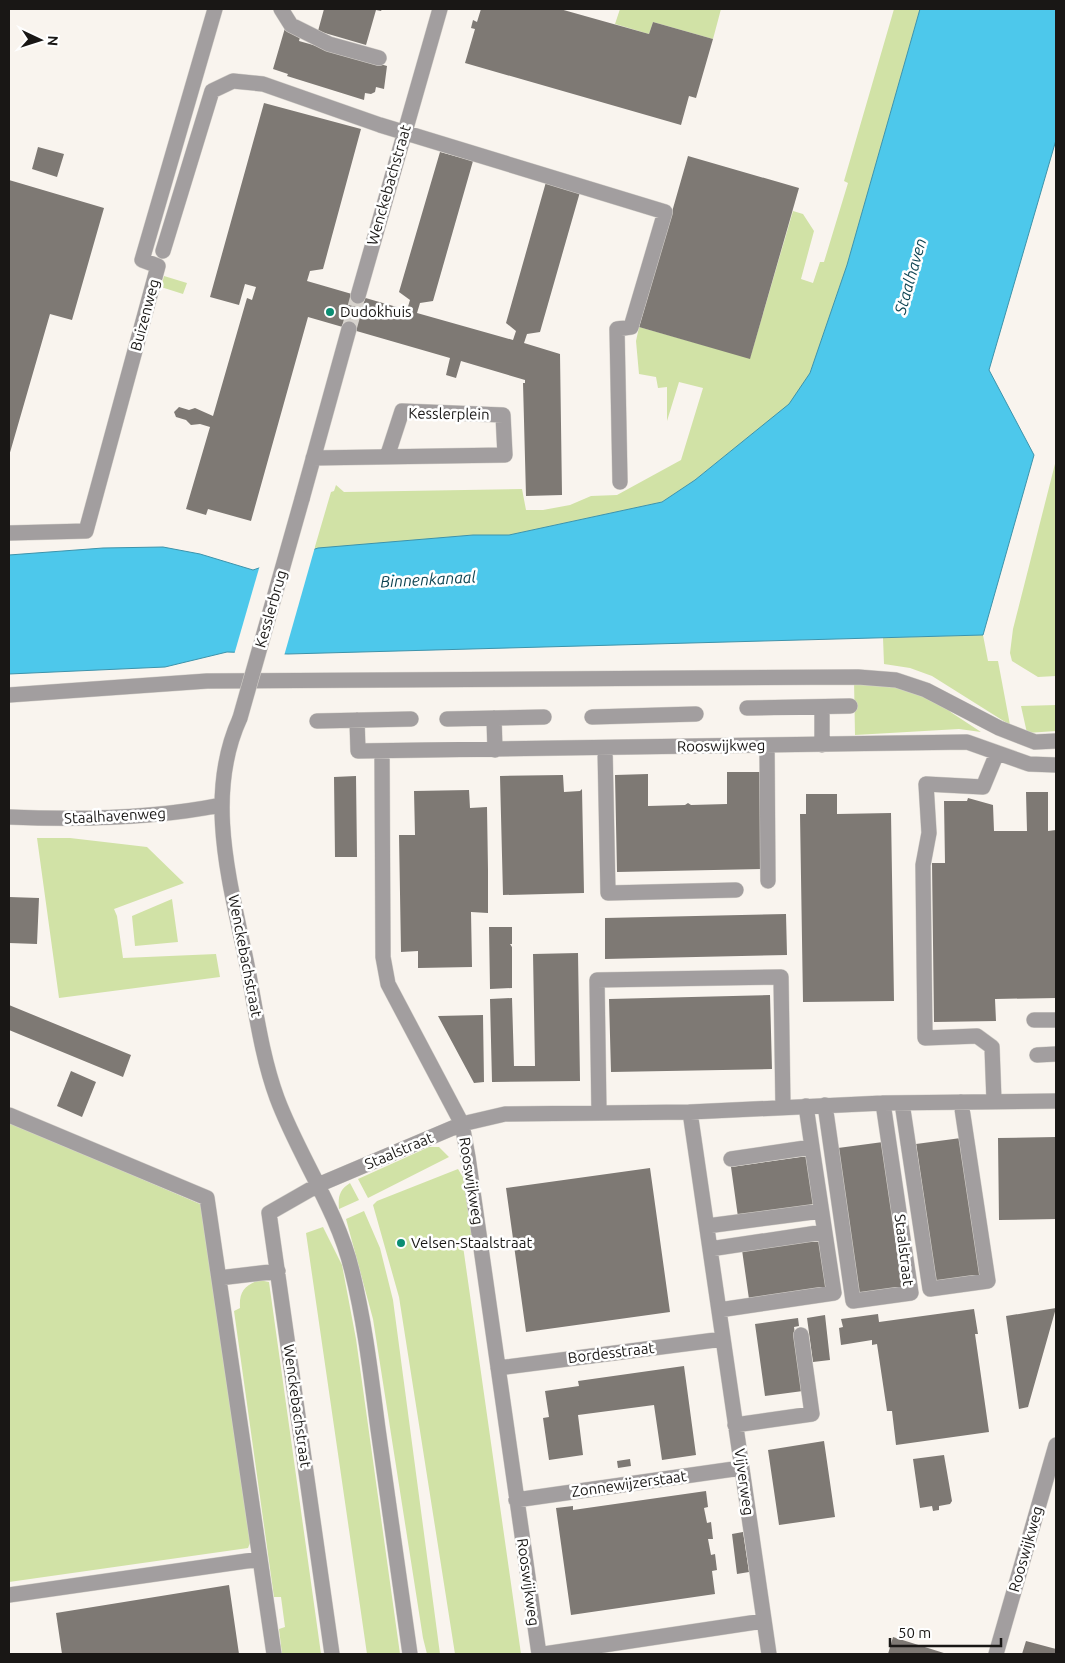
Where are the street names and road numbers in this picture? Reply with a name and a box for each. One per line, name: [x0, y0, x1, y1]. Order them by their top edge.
street label: Wenckebachstraat: [363, 123, 414, 247]
street label: Buizenweg: [127, 277, 162, 353]
street label: Kesslerplein: [408, 404, 490, 423]
street label: Kesslerbrug: [251, 568, 290, 650]
street label: Rooswijkweg: [677, 736, 765, 755]
street label: Staalhavenweg: [64, 804, 166, 827]
street label: Wenckebachstraat: [225, 893, 266, 1019]
street label: Staalstraat: [362, 1129, 436, 1173]
street label: Rooswijkweg: [456, 1136, 487, 1226]
street label: Staalstraat: [892, 1213, 917, 1287]
street label: Bordesstraat: [567, 1339, 655, 1366]
street label: Wenckebachstraat: [280, 1343, 315, 1469]
street label: Vijverweg: [731, 1447, 758, 1516]
street label: Zonnewijzerstaat: [570, 1467, 688, 1500]
street label: Rooswijkweg: [1005, 1504, 1046, 1594]
street label: Rooswijkweg: [514, 1537, 543, 1627]

